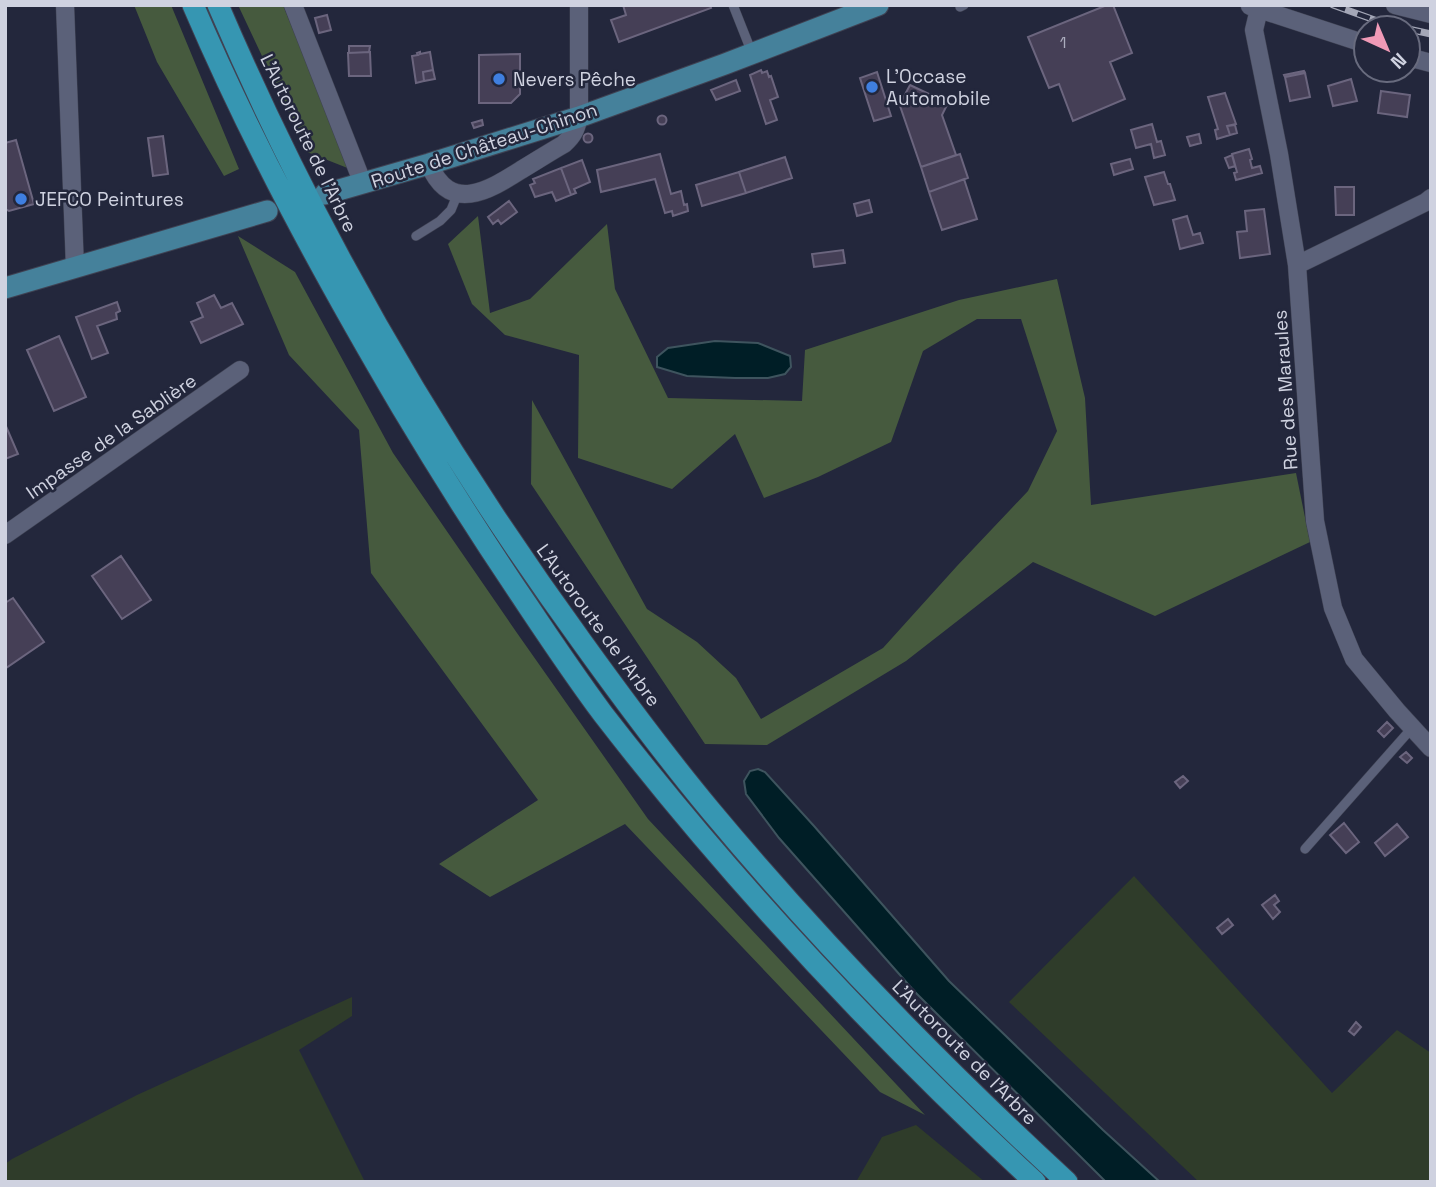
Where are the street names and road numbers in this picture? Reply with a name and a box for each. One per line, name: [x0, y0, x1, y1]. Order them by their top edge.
street label: L'Autoroute de l'Arbre: [254, 50, 363, 237]
street label: Route de Château-Chinon: [368, 97, 601, 194]
street label: Rue des Maraules: [1267, 309, 1304, 471]
street label: Impasse de la Sablière: [21, 368, 201, 505]
street label: L'Autoroute de l'Arbre: [531, 539, 666, 712]
street label: L'Autoroute de l'Arbre: [887, 974, 1043, 1130]

